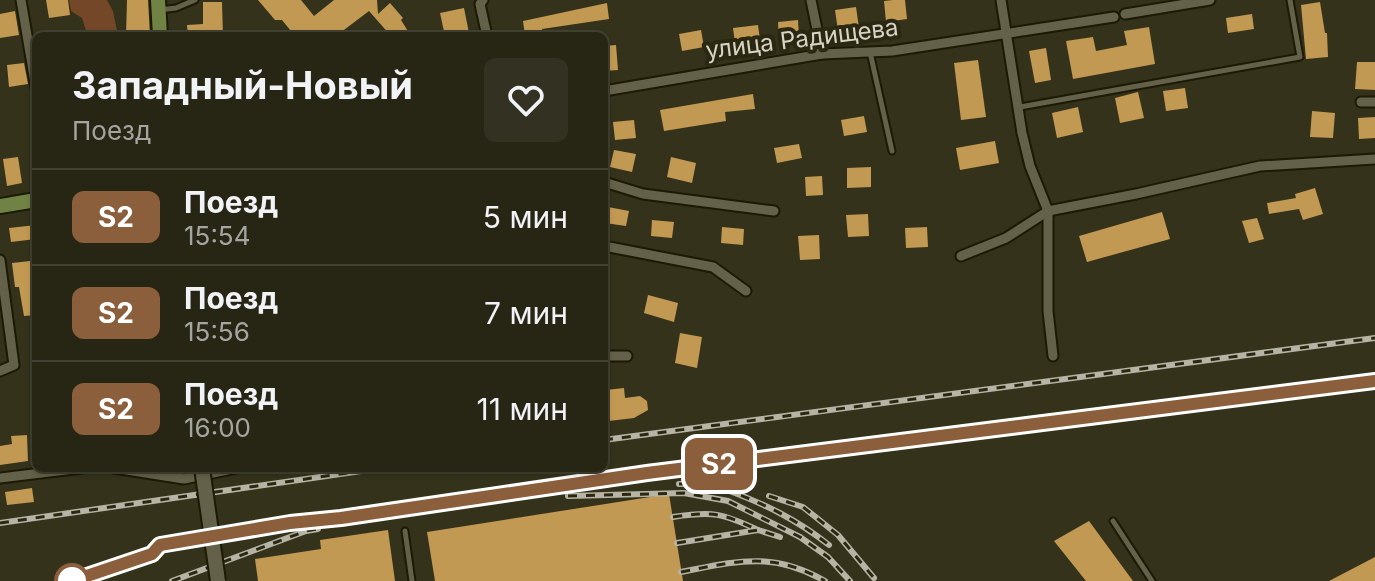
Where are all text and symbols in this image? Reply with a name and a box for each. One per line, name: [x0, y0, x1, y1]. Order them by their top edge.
street label: улица Радищева: [704, 12, 900, 65]
button: heart: [484, 58, 568, 142]
text: Западный-Новый: [72, 62, 413, 108]
text: Поезд: [72, 115, 151, 146]
text: Поезд: [184, 184, 278, 220]
text: 5 мин: [483, 199, 568, 235]
text: S2: [98, 200, 134, 234]
text: 15:54: [184, 220, 250, 251]
text: Поезд: [184, 280, 278, 316]
text: 7 мин: [484, 295, 568, 331]
text: S2: [98, 296, 134, 330]
text: 15:56: [184, 316, 250, 347]
text: Поезд: [184, 376, 278, 412]
text: 11 мин: [477, 391, 568, 427]
text: S2: [98, 392, 134, 426]
text: 16:00: [184, 412, 251, 443]
line badge: S2: [683, 438, 755, 490]
text: S2: [701, 447, 737, 481]
unlabelled marker: [55, 564, 89, 581]

